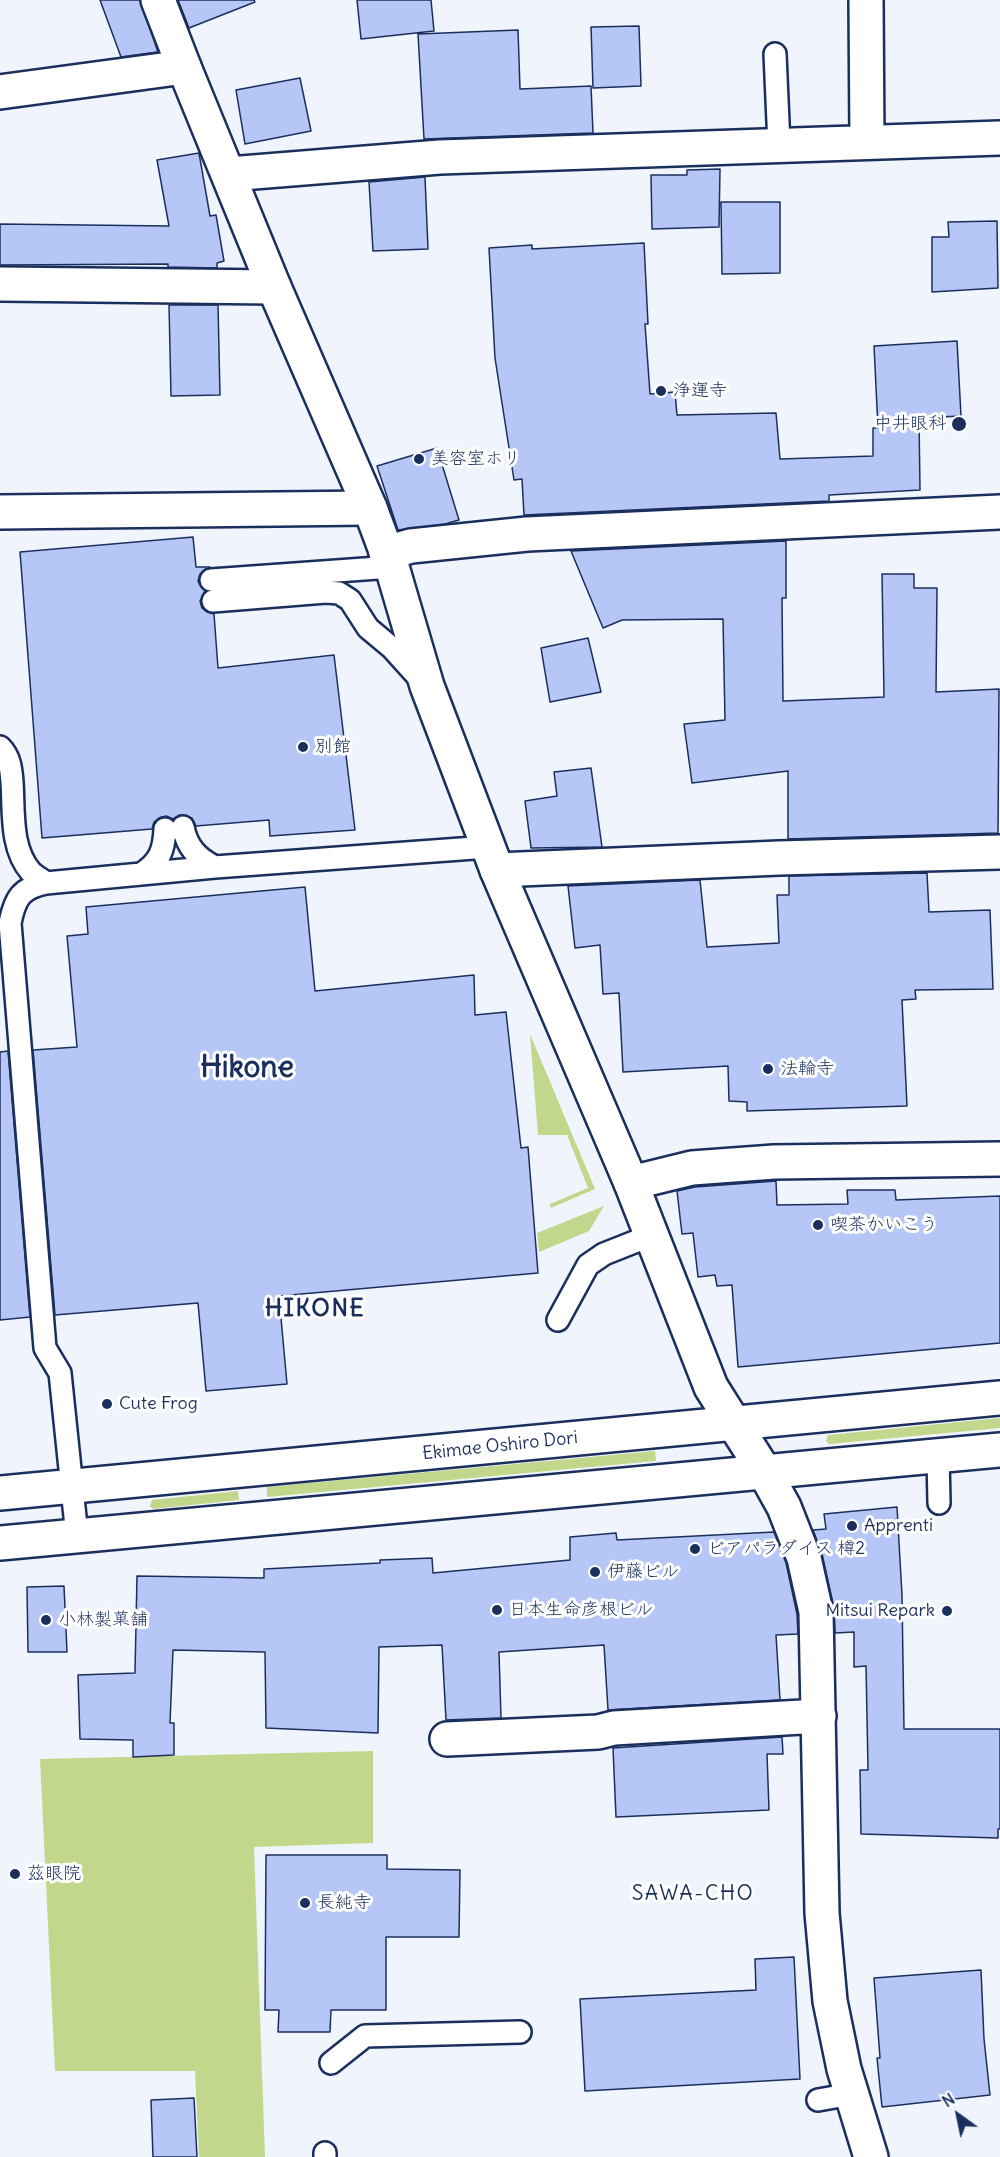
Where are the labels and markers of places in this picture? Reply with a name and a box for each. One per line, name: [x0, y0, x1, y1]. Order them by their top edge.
place label: 浄運寺: [673, 380, 727, 402]
marker: 浄運寺: [654, 384, 668, 398]
place label: 中井眼科: [874, 413, 946, 435]
marker: 中井眼科: [950, 415, 968, 433]
place label: 美容室ホリ: [431, 448, 521, 470]
marker: 美容室ホリ: [412, 452, 426, 466]
place label: 別館: [315, 736, 351, 758]
marker: 別館: [296, 740, 310, 754]
place label: 法輪寺: [780, 1058, 834, 1080]
marker: 法輪寺: [761, 1062, 775, 1076]
place label: 喫茶かいこう: [830, 1214, 938, 1236]
marker: 喫茶かいこう: [811, 1218, 825, 1232]
place label: Cute Frog: [119, 1393, 198, 1415]
marker: Cute Frog: [100, 1397, 114, 1411]
place label: Apprenti: [864, 1515, 933, 1537]
marker: Apprenti: [845, 1519, 859, 1533]
place label: ビアパラダイス 樽2: [707, 1538, 865, 1560]
marker: ビアパラダイス 樽2: [688, 1542, 702, 1556]
place label: 伊藤ビル: [607, 1561, 679, 1583]
marker: 伊藤ビル: [588, 1565, 602, 1579]
place label: 日本生命彦根ビル: [509, 1599, 653, 1621]
place label: Mitsui Repark: [826, 1600, 935, 1622]
marker: 日本生命彦根ビル: [490, 1603, 504, 1617]
marker: Mitsui Repark: [940, 1604, 954, 1618]
place label: 小林製菓舗: [58, 1609, 148, 1631]
marker: 小林製菓舗: [39, 1613, 53, 1627]
place label: 茲眼院: [27, 1863, 81, 1885]
marker: 茲眼院: [8, 1867, 22, 1881]
place label: 長純寺: [317, 1892, 371, 1914]
marker: 長純寺: [298, 1896, 312, 1910]

